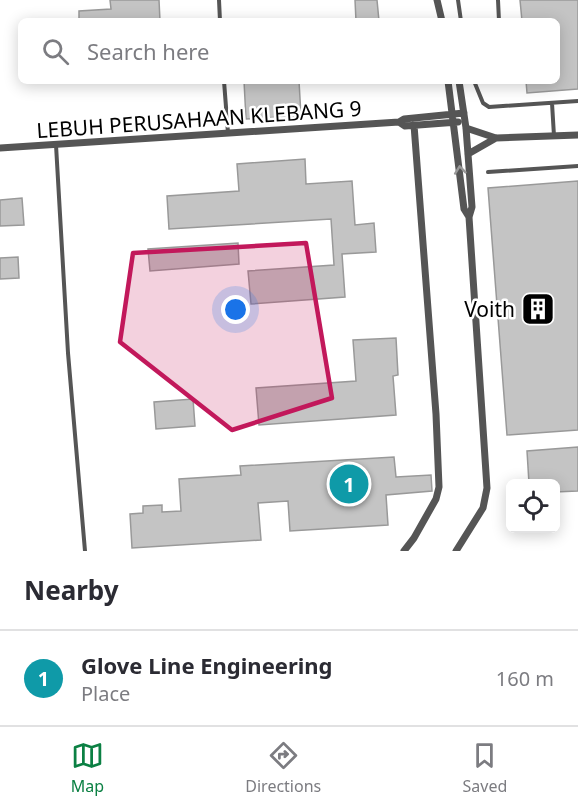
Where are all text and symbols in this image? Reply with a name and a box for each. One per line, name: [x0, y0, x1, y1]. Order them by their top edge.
search box: [18, 18, 560, 84]
icon: search: [39, 35, 72, 68]
text: Search here: [87, 36, 209, 66]
street label: LEBUH PERUSAHAAN KLEBANG 9: [36, 94, 362, 144]
one-way arrow: [454, 166, 467, 175]
building icon: Voith: [520, 291, 556, 327]
your location: [221, 295, 250, 324]
place label: Voith: [464, 295, 515, 323]
pin: 1: [330, 462, 368, 506]
map controls: [506, 479, 560, 533]
button: locate: [506, 479, 560, 533]
text: Nearby: [24, 572, 119, 608]
text: Glove Line Engineering: [81, 650, 333, 680]
text: 1: [38, 665, 49, 692]
text: 160 m: [496, 665, 554, 692]
text: Place: [81, 680, 130, 707]
tab: Map: [71, 739, 104, 797]
tab: Directions: [245, 739, 321, 797]
tab: Saved: [463, 739, 507, 797]

